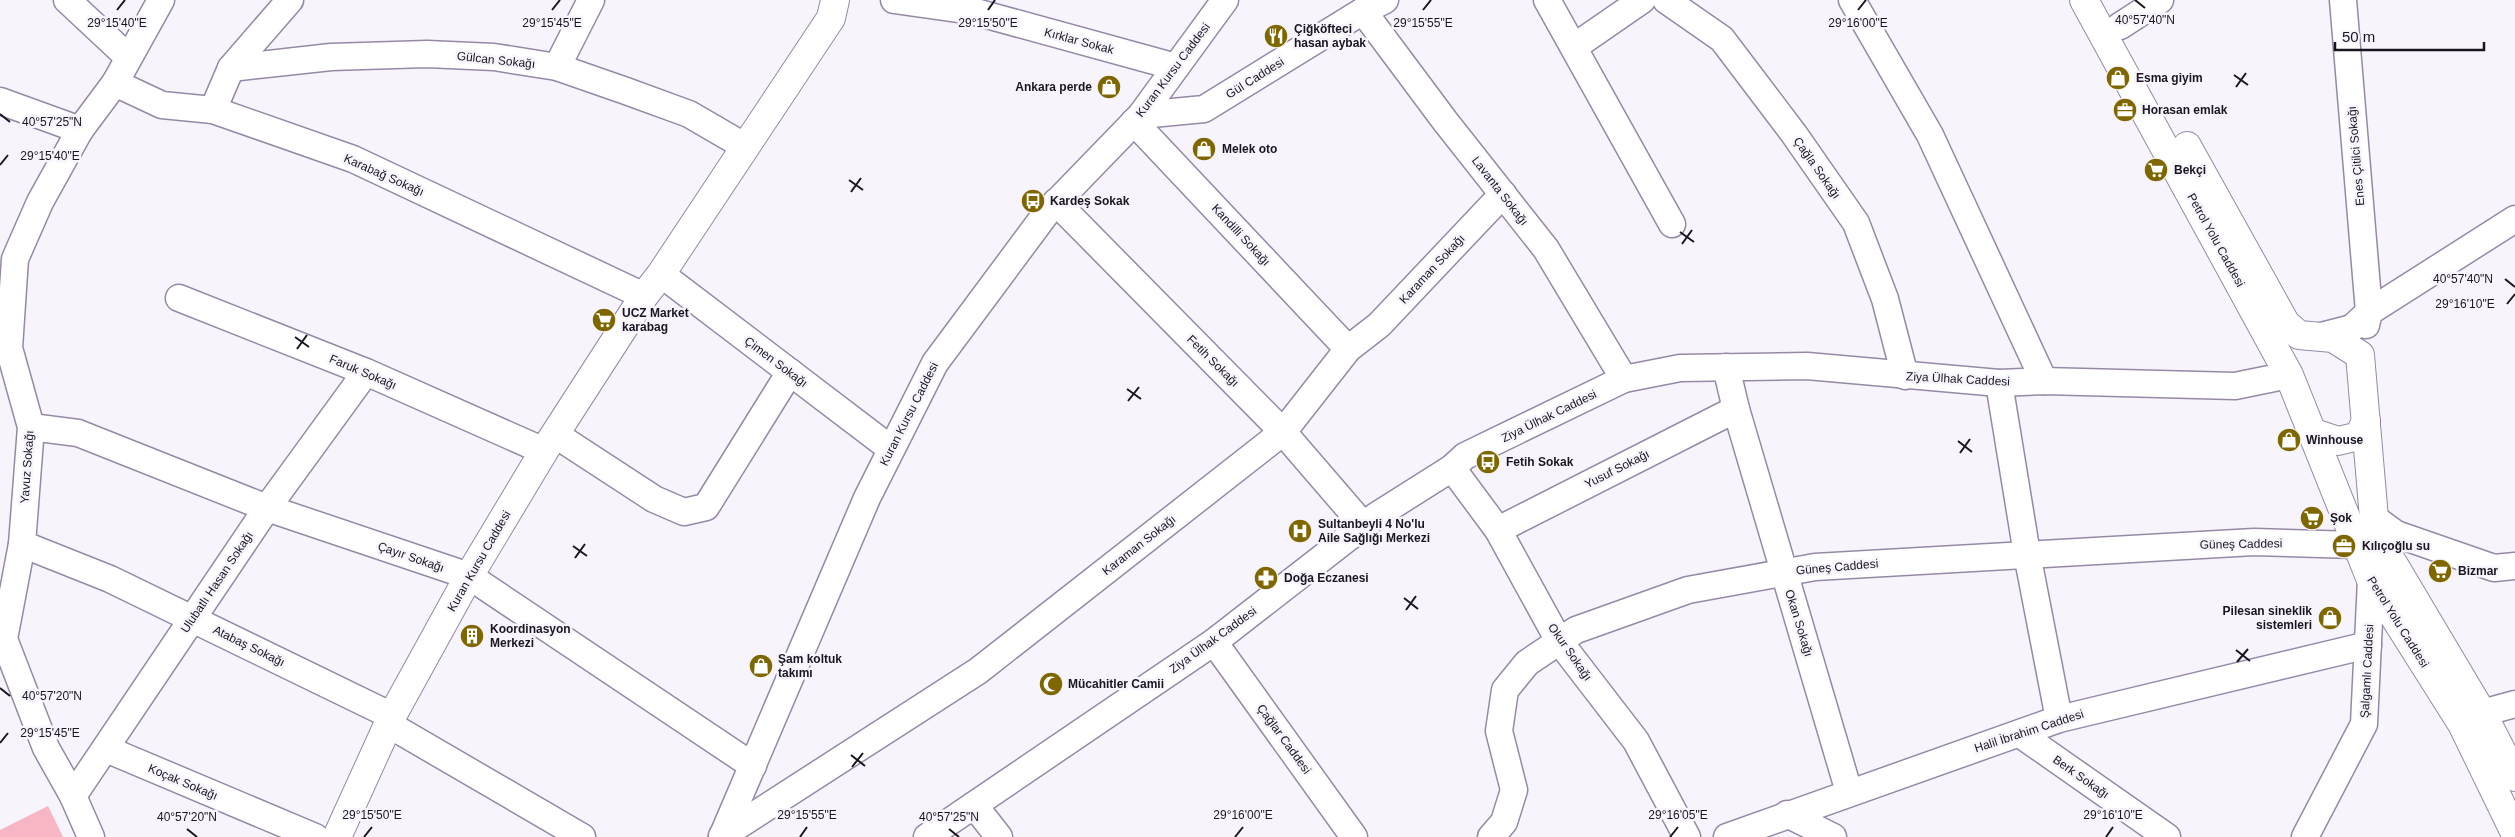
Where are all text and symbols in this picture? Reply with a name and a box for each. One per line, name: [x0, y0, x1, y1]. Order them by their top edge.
text: 40°57'40"N: [2115, 13, 2175, 27]
text: 29°15'40"E: [87, 16, 147, 30]
text: 29°15'45"E: [522, 16, 582, 30]
text: 29°15'50"E: [958, 16, 1018, 30]
text: 29°15'55"E: [1393, 16, 1453, 30]
text: 29°16'00"E: [1828, 16, 1888, 30]
street label: Kuran Kursu Caddesi: [1133, 20, 1213, 120]
scale bar: [2335, 20, 2484, 52]
place label: Çiğköfteci hasan aybak: [1294, 22, 1366, 50]
restaurant icon: Çiğköfteci hasan aybak: [1263, 23, 1289, 49]
street label: Kırklar Sokak: [1043, 25, 1116, 57]
text: 50 m: [2342, 28, 2375, 45]
street label: Gülcan Sokağı: [456, 49, 536, 71]
street label: Gül Caddesi: [1223, 55, 1287, 101]
shop icon: Esma giyim: [2105, 65, 2131, 91]
place label: Esma giyim: [2136, 71, 2203, 85]
shop icon: Ankara perde: [1096, 74, 1122, 100]
place label: Ankara perde: [1015, 80, 1092, 94]
office icon: Horasan emlak: [2112, 97, 2138, 123]
place label: Horasan emlak: [2142, 103, 2228, 117]
street label: Enes Çitilci Sokağı: [2345, 106, 2367, 206]
text: 40°57'25"N: [22, 115, 82, 129]
street label: Çağla Sokağı: [1791, 134, 1843, 202]
shop icon: Melek oto: [1191, 136, 1217, 162]
place label: Melek oto: [1222, 142, 1277, 156]
text: 29°15'40"E: [20, 149, 80, 163]
street label: Karabağ Sokağı: [342, 151, 426, 199]
street label: Lavanta Sokağı: [1469, 154, 1531, 228]
supermarket icon: Bekçi: [2143, 157, 2169, 183]
place label: Bekçi: [2174, 163, 2206, 177]
bus stop icon: Kardeş Sokak: [1020, 188, 1046, 214]
street label: Petrol Yolu Caddesi: [2184, 191, 2248, 289]
place label: Kardeş Sokak: [1050, 194, 1130, 208]
street label: Kandilli Sokağı: [1209, 201, 1273, 269]
street label: Karaman Sokağı: [1396, 232, 1468, 306]
text: 40°57'40"N: [2433, 272, 2493, 286]
text: 29°16'10"E: [2435, 297, 2495, 311]
place label: UCZ Market karabag: [622, 306, 689, 334]
supermarket icon: UCZ Market karabag: [591, 307, 617, 333]
street label: Fetih Sokağı: [1184, 332, 1242, 390]
street label: Çimen Sokağı: [742, 334, 810, 390]
street label: Faruk Sokağı: [327, 352, 399, 392]
street label: Kuran Kursu Caddesi: [877, 360, 941, 468]
street label: Ziya Ülhak Caddesi: [1906, 369, 2010, 389]
street label: Ziya Ülhak Caddesi: [1499, 387, 1599, 445]
shop icon: Winhouse: [2276, 427, 2302, 453]
street label: Yavuz Sokağı: [17, 430, 37, 504]
place label: Winhouse: [2306, 433, 2364, 447]
street label: Yusuf Sokağı: [1582, 447, 1652, 491]
bus stop icon: Fetih Sokak: [1475, 449, 1501, 475]
place label: Fetih Sokak: [1506, 455, 1574, 469]
supermarket icon: Şok: [2299, 505, 2325, 531]
street label: Kuran Kursu Caddesi: [444, 508, 514, 614]
place label: Şok: [2330, 511, 2352, 525]
street label: Karaman Sokağı: [1099, 512, 1179, 578]
place label: Sultanbeyli 4 No'lu Aile Sağlığı Merkezi: [1318, 517, 1430, 545]
hospital icon: Sultanbeyli 4 No'lu Aile Sağlığı Merkezi: [1287, 518, 1313, 544]
street label: Ulubatlı Hasan Sokağı: [178, 529, 256, 635]
office icon: Kılıçoğlu su: [2331, 533, 2357, 559]
street label: Güneş Caddesi: [2200, 536, 2282, 552]
street label: Çayır Sokağı: [376, 539, 446, 575]
place label: Kılıçoğlu su: [2362, 539, 2430, 553]
street label: Güneş Caddesi: [1795, 556, 1879, 578]
supermarket icon: Bizmar: [2427, 558, 2453, 584]
place label: Bizmar: [2458, 564, 2498, 578]
pharmacy icon: Doğa Eczanesi: [1253, 565, 1279, 591]
place label: Doğa Eczanesi: [1284, 571, 1369, 585]
street label: Petrol Yolu Caddesi: [2364, 574, 2432, 670]
street label: Okan Sokağı: [1782, 588, 1816, 658]
street label: Ziya Ülhak Caddesi: [1167, 604, 1259, 676]
place label: Pilesan sineklik sistemleri: [2223, 604, 2312, 632]
shop icon: Pilesan sineklik sistemleri: [2317, 605, 2343, 631]
street label: Okur Sokağı: [1545, 621, 1595, 683]
place label: Koordinasyon Merkezi: [490, 622, 571, 650]
street label: Atabaş Sokağı: [211, 623, 287, 669]
building icon: Koordinasyon Merkezi: [459, 623, 485, 649]
street label: Şalgamlı Caddesi: [2358, 624, 2376, 718]
place label: Şam koltuk takımı: [778, 652, 842, 680]
shop icon: Şam koltuk takımı: [748, 653, 774, 679]
mosque icon: Mücahitler Camii: [1038, 671, 1064, 697]
place label: Mücahitler Camii: [1068, 677, 1164, 691]
text: 40°57'20"N: [22, 689, 82, 703]
street label: Çağlar Caddesi: [1254, 701, 1314, 777]
street label: Halil İbrahim Caddesi: [1973, 707, 2085, 755]
text: 29°15'45"E: [20, 726, 80, 740]
street label: Berk Sokağı: [2050, 753, 2112, 801]
street label: Koçak Sokağı: [146, 761, 220, 803]
text: 29°15'50"E: [342, 808, 402, 822]
text: 29°15'55"E: [777, 808, 837, 822]
text: 29°16'00"E: [1213, 808, 1273, 822]
text: 29°16'05"E: [1648, 808, 1708, 822]
text: 29°16'10"E: [2083, 808, 2143, 822]
text: 40°57'20"N: [157, 810, 217, 824]
text: 40°57'25"N: [919, 810, 979, 824]

